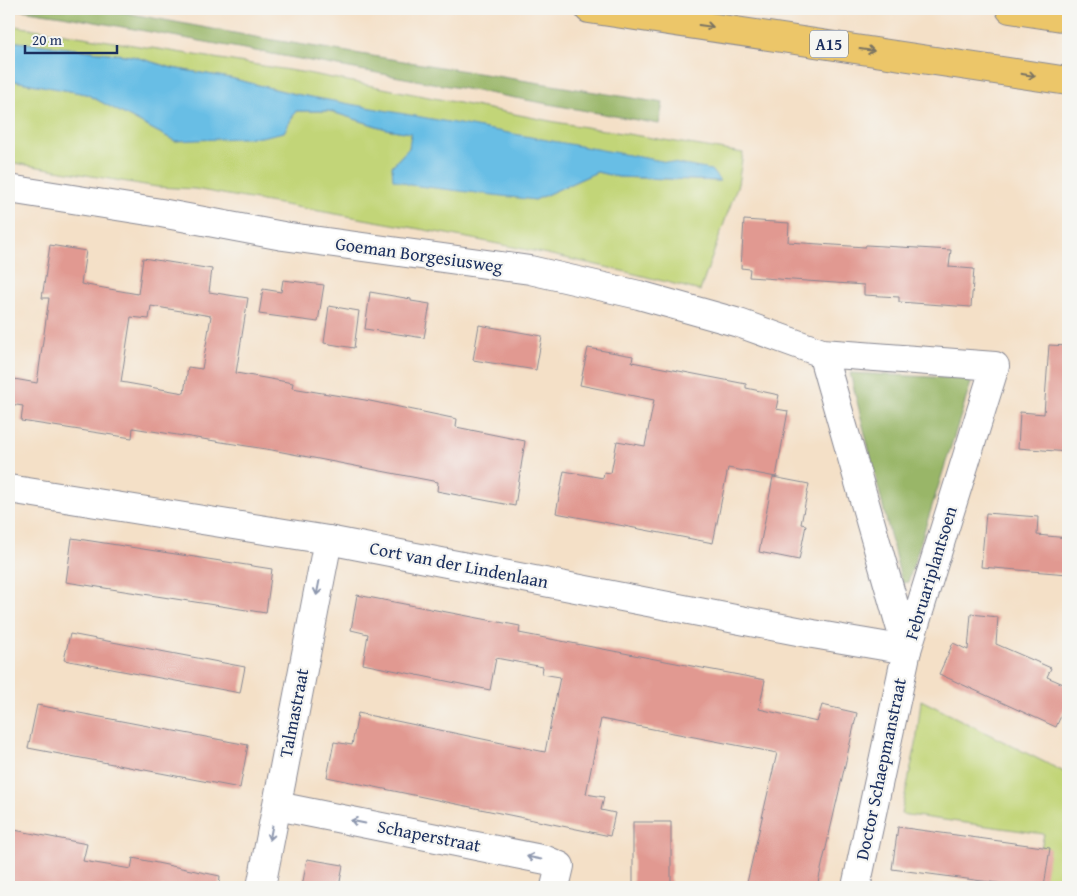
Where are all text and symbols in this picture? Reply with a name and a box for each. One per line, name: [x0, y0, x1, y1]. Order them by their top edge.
scale bar: [25, 22, 118, 54]
one-way arrow: [698, 22, 714, 32]
text: 20 m: [32, 29, 63, 50]
road number: A15: [810, 31, 848, 58]
one-way arrow: [859, 45, 875, 55]
one-way arrow: [1019, 70, 1035, 80]
street label: Goeman Borgesiusweg: [334, 229, 504, 280]
street label: Februariplantsoen: [897, 503, 964, 643]
street label: Cort van der Lindenlaan: [367, 534, 551, 595]
one-way arrow: [313, 579, 323, 595]
street label: Talmastraat: [272, 665, 315, 760]
street label: Doctor Schaepmanstraat: [848, 675, 913, 863]
street label: Schaperstraat: [375, 812, 484, 859]
one-way arrow: [350, 817, 366, 826]
one-way arrow: [266, 825, 276, 841]
one-way arrow: [527, 852, 543, 862]

